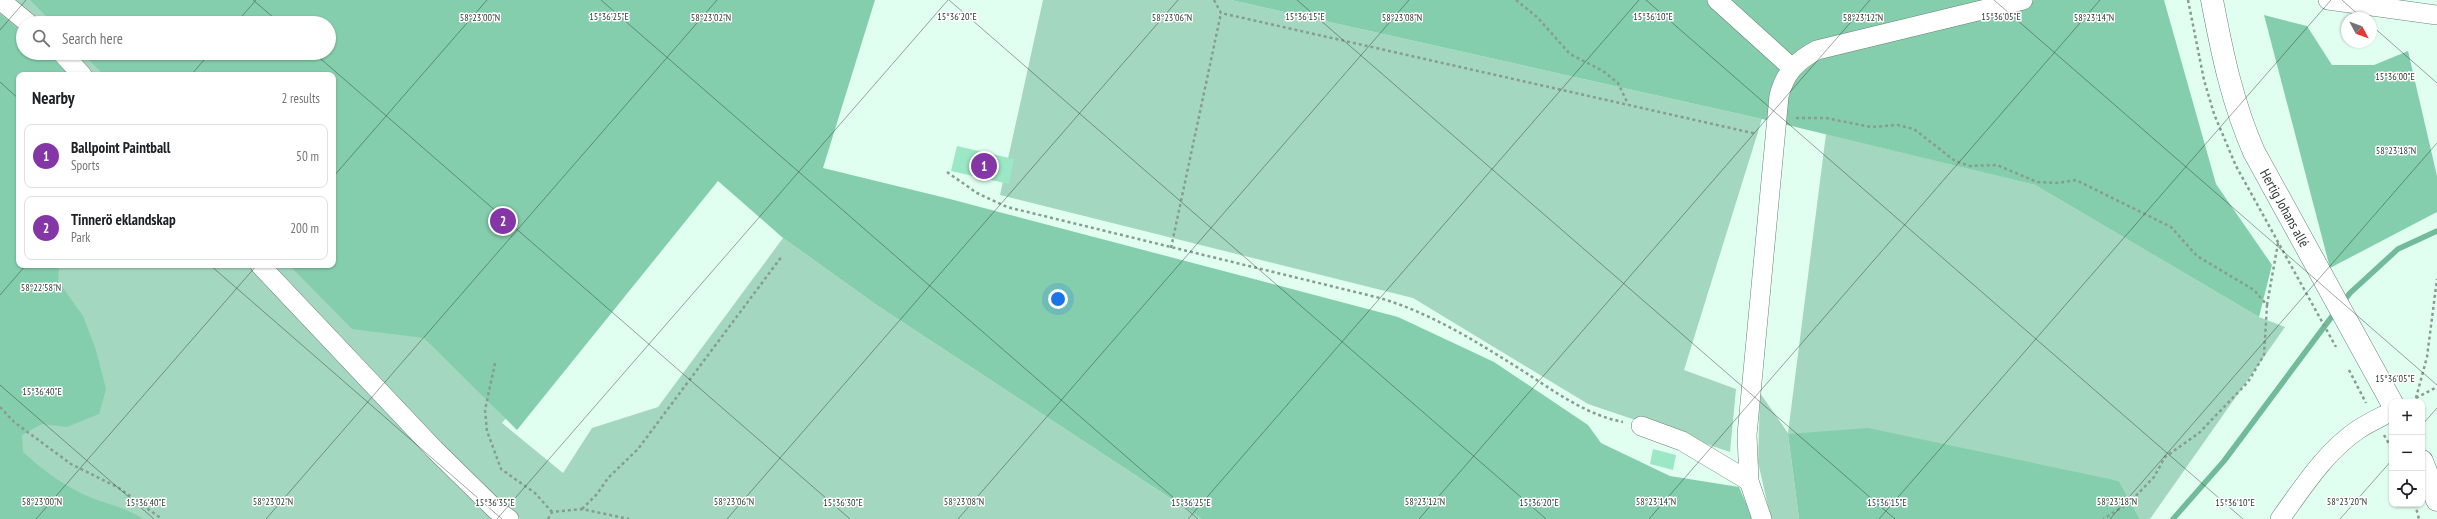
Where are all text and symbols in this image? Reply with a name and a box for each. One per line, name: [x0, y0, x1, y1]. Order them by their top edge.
text: 15°36'25"E: [589, 10, 629, 23]
text: 15°36'20"E: [937, 10, 977, 23]
text: 15°36'15"E: [1285, 10, 1325, 23]
text: 15°36'10"E: [1633, 10, 1673, 23]
text: 15°36'05"E: [1981, 10, 2021, 23]
text: 58°23'00"N: [460, 11, 500, 24]
text: 58°23'02"N: [691, 11, 731, 24]
text: 58°23'06"N: [1152, 11, 1192, 24]
text: 58°23'08"N: [1382, 11, 1422, 24]
text: 58°23'12"N: [1843, 11, 1883, 24]
text: 58°23'14"N: [2074, 11, 2114, 24]
north arrow: [2341, 12, 2377, 48]
search box: [16, 16, 336, 60]
icon: search: [30, 27, 52, 49]
text: Search here: [62, 29, 123, 48]
text: 15°36'00"E: [2375, 70, 2415, 83]
text: Nearby: [32, 87, 75, 109]
text: 2 results: [281, 90, 320, 107]
text: Ballpoint Paintball: [71, 138, 170, 157]
text: 58°23'18"N: [2376, 144, 2416, 157]
text: 1: [43, 148, 49, 165]
text: 50 m: [296, 148, 319, 165]
pin: 1: [971, 151, 997, 181]
text: Sports: [71, 157, 100, 174]
street label: Hertig Johans allé: [2256, 166, 2314, 250]
pin: 2: [490, 206, 516, 236]
text: Tinnerö eklandskap: [71, 210, 176, 229]
text: 2: [43, 220, 49, 237]
text: 200 m: [290, 220, 319, 237]
text: Park: [71, 229, 90, 246]
text: 58°22'58"N: [21, 281, 61, 294]
your location: [1048, 289, 1068, 309]
text: 15°36'05"E: [2375, 372, 2415, 385]
text: 15°36'40"E: [22, 385, 62, 398]
map controls: [2389, 399, 2425, 507]
button: +: [2389, 399, 2425, 435]
button: −: [2389, 435, 2425, 471]
button: locate: [2389, 471, 2425, 507]
text: 58°23'00"N: [22, 495, 62, 508]
text: 58°23'02"N: [253, 495, 293, 508]
text: 58°23'06"N: [714, 495, 754, 508]
text: 58°23'08"N: [944, 495, 984, 508]
text: 58°23'12"N: [1405, 495, 1445, 508]
text: 58°23'14"N: [1636, 495, 1676, 508]
text: 58°23'18"N: [2097, 495, 2137, 508]
text: 58°23'20"N: [2327, 495, 2367, 508]
text: 15°36'40"E: [126, 496, 166, 509]
text: 15°36'35"E: [475, 496, 515, 509]
text: 15°36'30"E: [823, 496, 863, 509]
text: 15°36'25"E: [1171, 496, 1211, 509]
text: 15°36'20"E: [1519, 496, 1559, 509]
text: 15°36'15"E: [1867, 496, 1907, 509]
text: 15°36'10"E: [2215, 496, 2255, 509]

